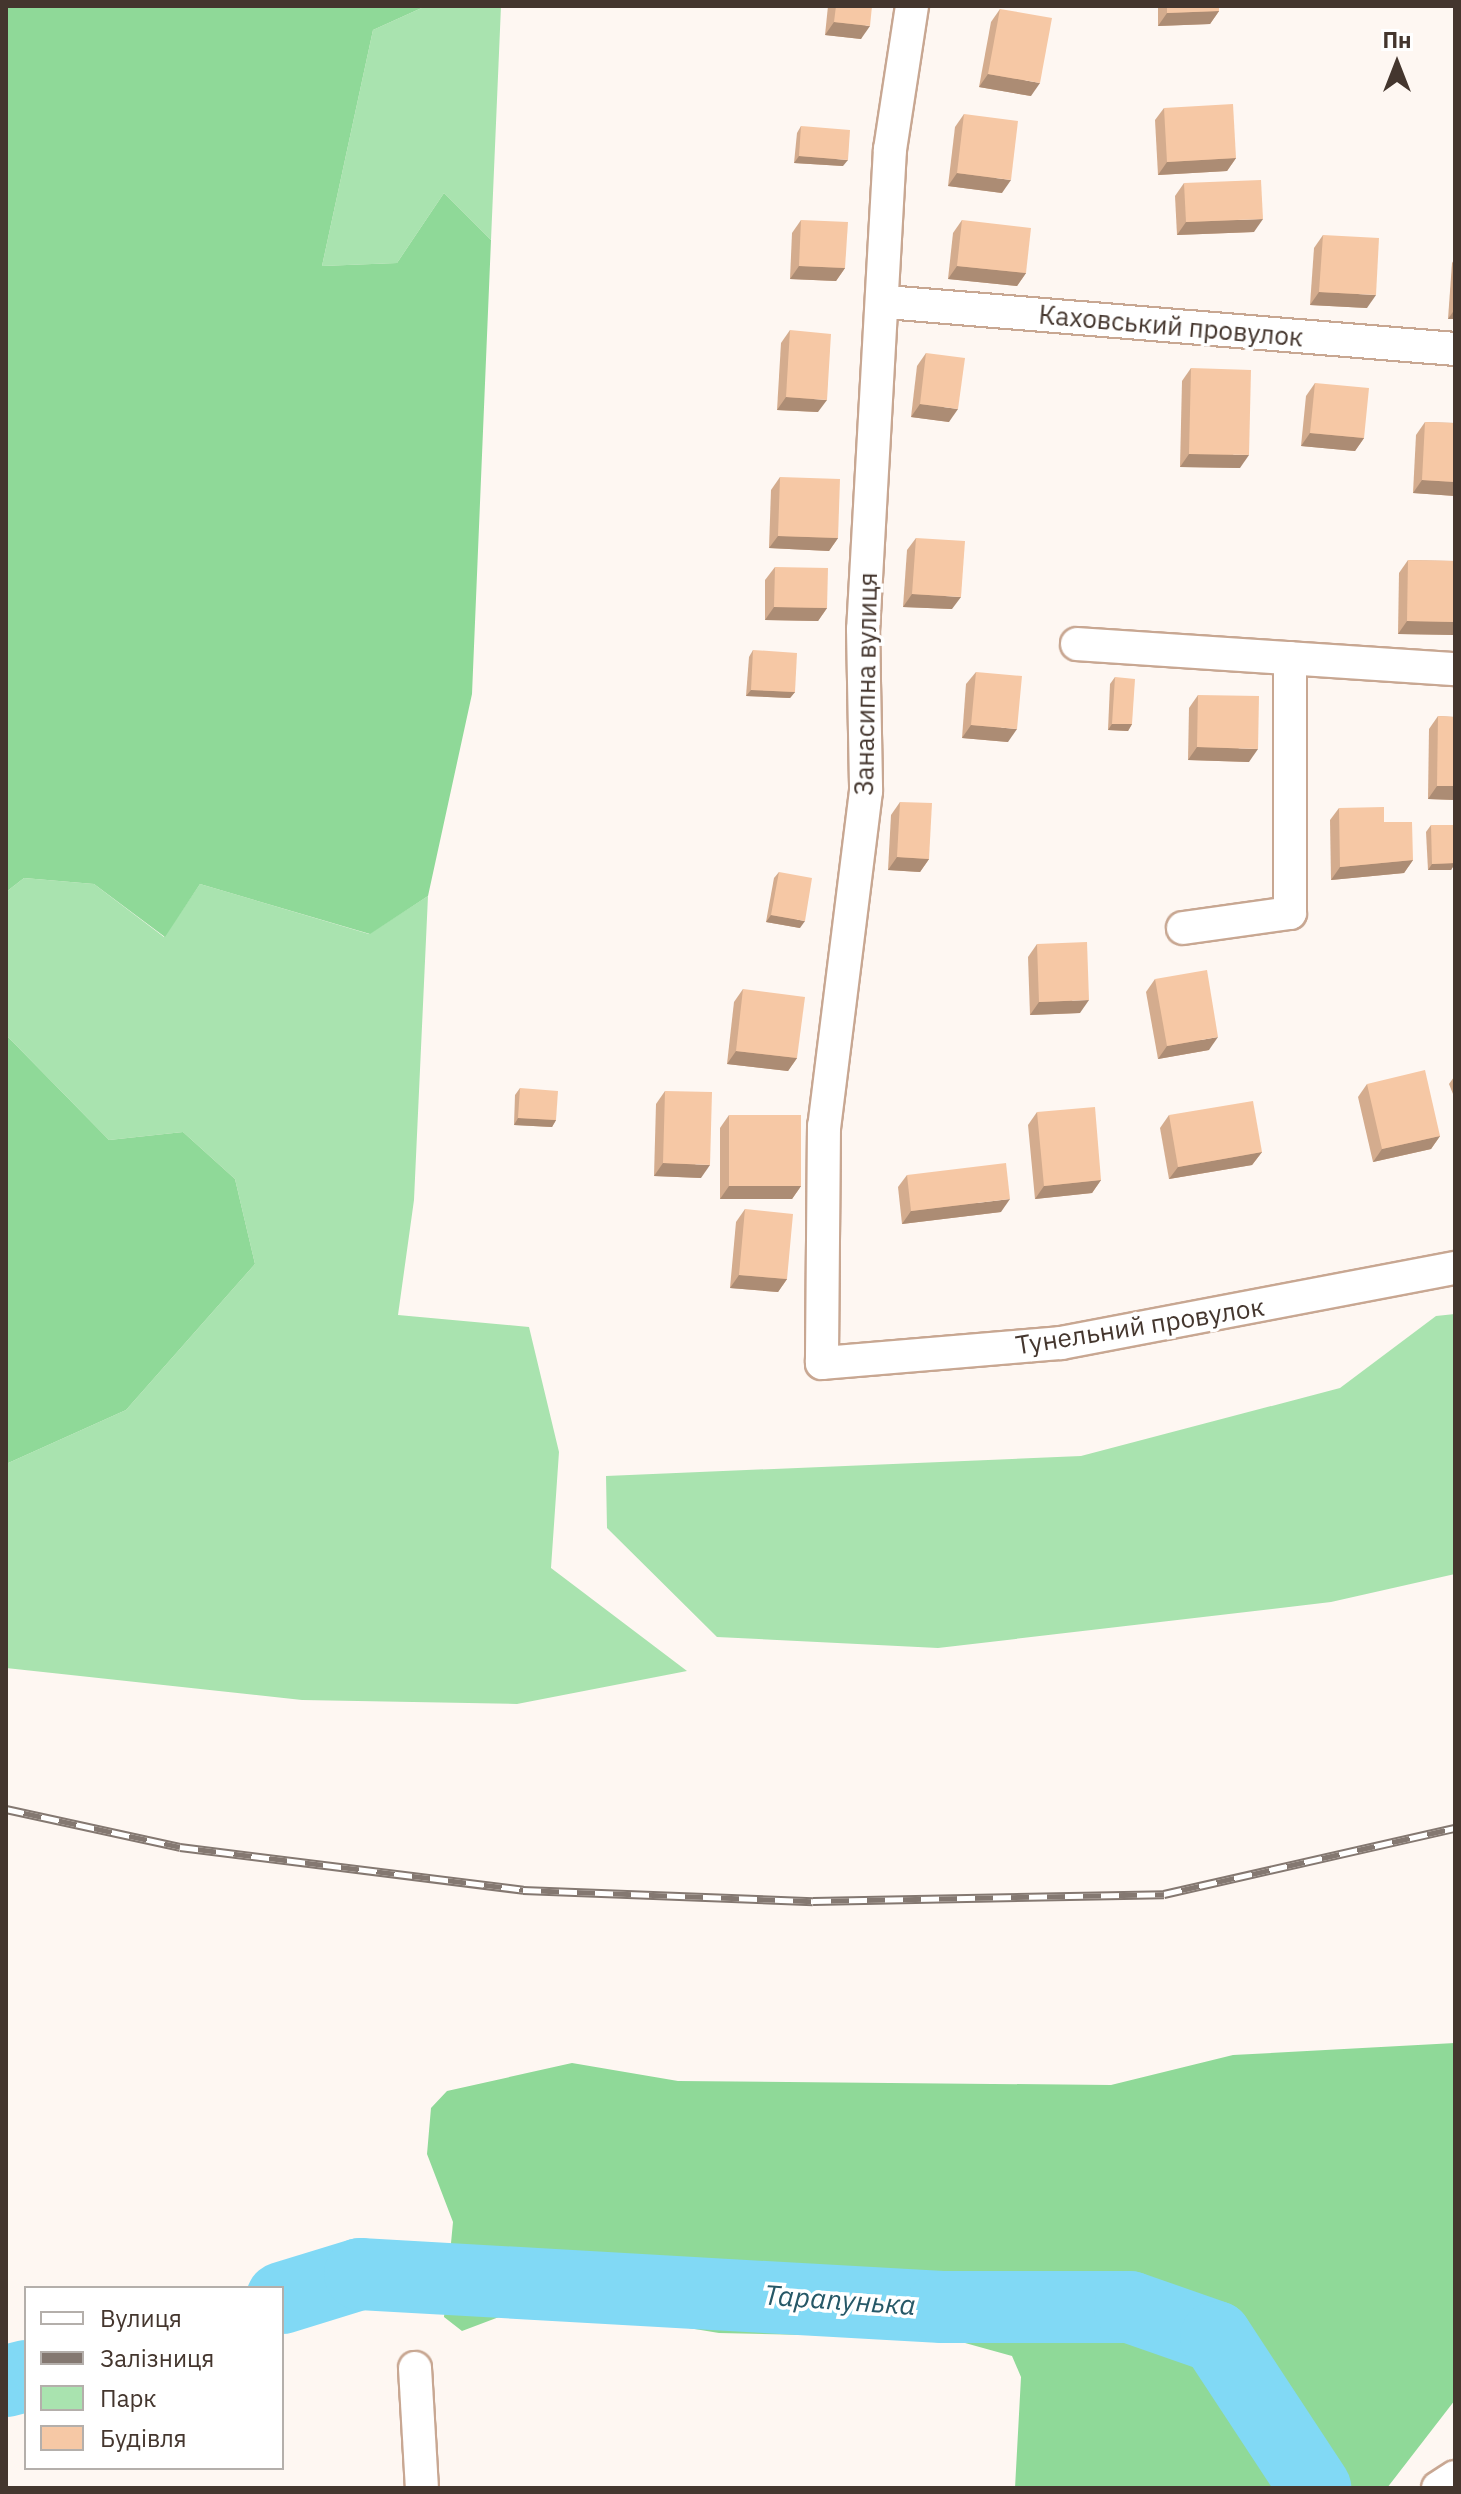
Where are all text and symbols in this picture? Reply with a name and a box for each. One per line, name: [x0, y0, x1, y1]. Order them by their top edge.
north arrow: [1357, 24, 1437, 104]
text: Пн: [1382, 25, 1412, 54]
street label: Каховський провулок: [1037, 299, 1305, 353]
street label: Занасипна вулиця: [848, 572, 884, 796]
street label: Тунельний провулок: [1013, 1291, 1267, 1361]
water label: Тарапунька: [763, 2278, 917, 2322]
legend: [24, 2286, 284, 2470]
text: Вулиця: [100, 2302, 182, 2334]
text: Залізниця: [100, 2342, 214, 2374]
text: Парк: [100, 2382, 157, 2414]
text: Будівля: [100, 2422, 187, 2454]

